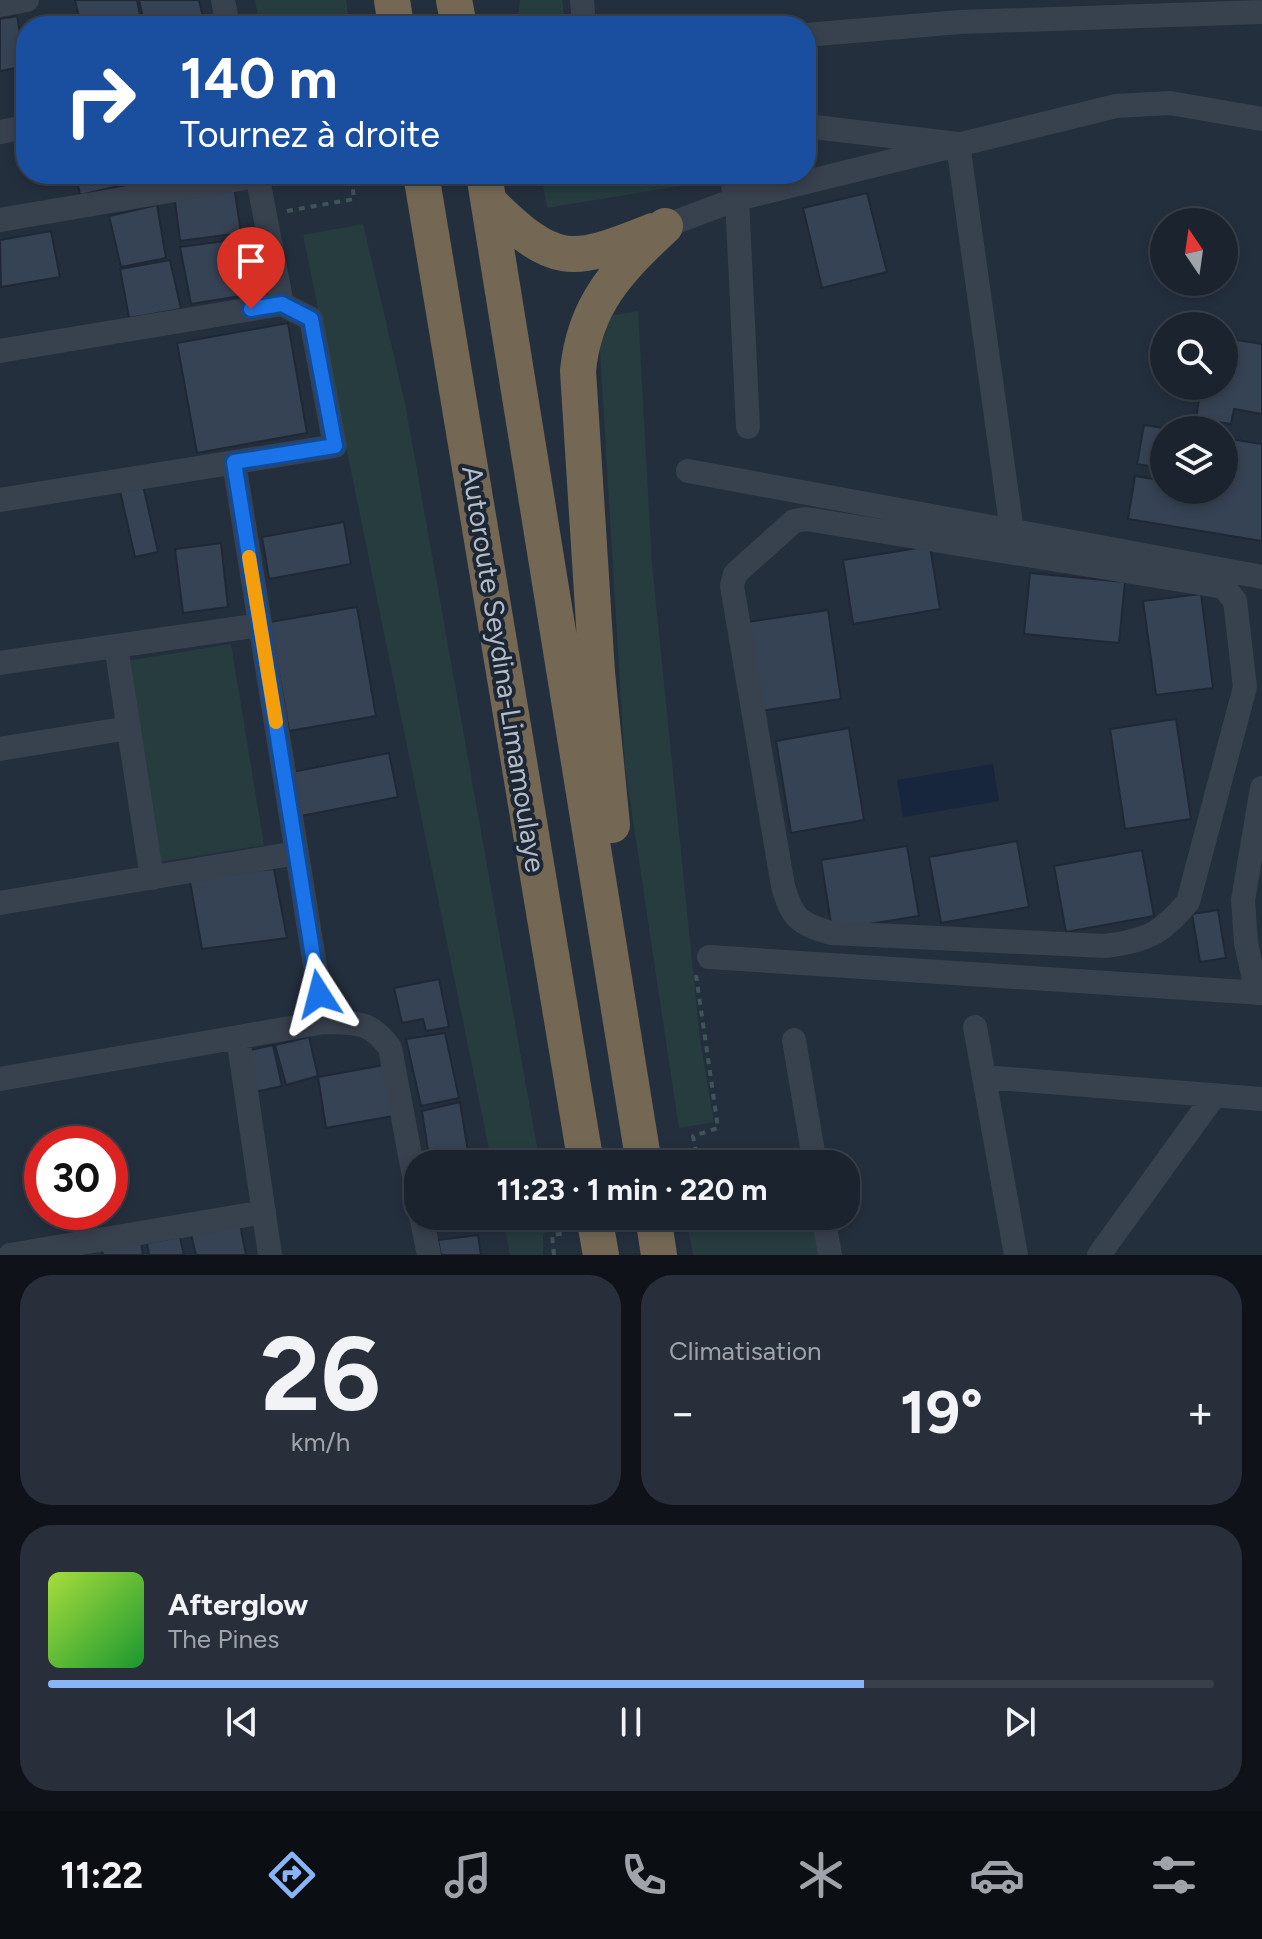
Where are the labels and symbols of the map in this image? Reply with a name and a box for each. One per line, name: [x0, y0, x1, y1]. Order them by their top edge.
north arrow: [1150, 208, 1238, 296]
pin: [217, 227, 285, 309]
street label: Autoroute Seydina-Limamoulaye: [455, 463, 553, 875]
position arrow: [277, 952, 361, 1036]
speed limit sign: 30: [24, 1126, 128, 1230]

